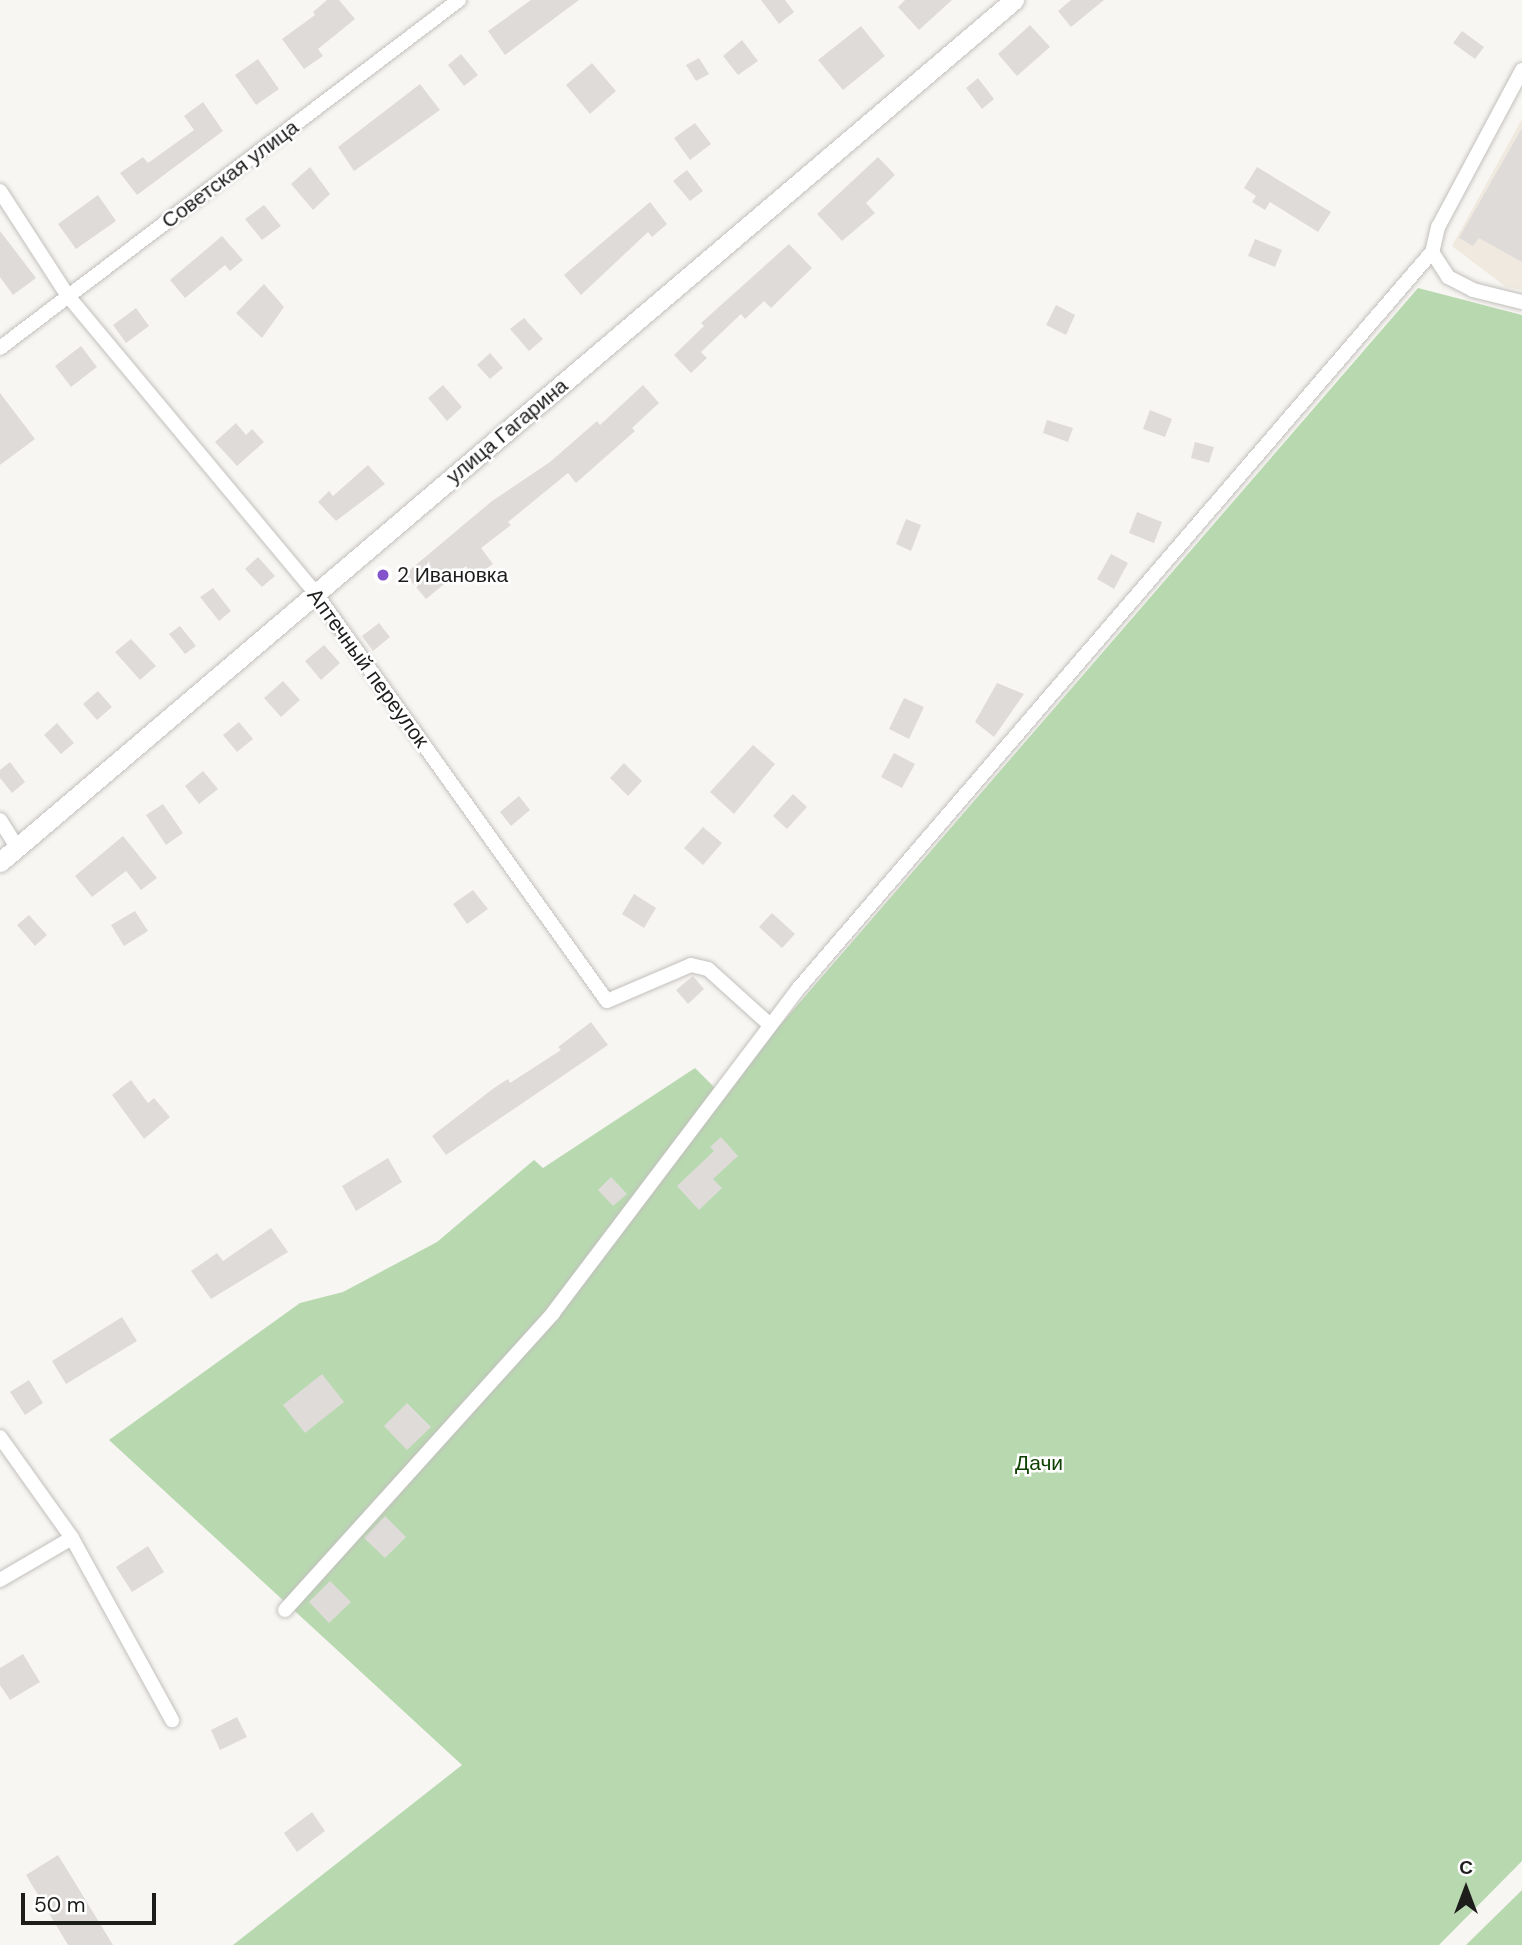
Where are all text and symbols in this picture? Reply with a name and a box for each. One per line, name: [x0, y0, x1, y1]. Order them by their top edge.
street label: Советская улица: [157, 114, 303, 234]
street label: улица Гагарина: [441, 373, 573, 489]
place label: 2 Ивановка: [397, 562, 508, 588]
marker: 2 Ивановка: [375, 567, 391, 583]
street label: Аптечный переулок: [302, 584, 434, 752]
park label: Дачи: [1015, 1450, 1063, 1476]
north arrow: [1431, 1854, 1501, 1924]
text: С: [1459, 1855, 1473, 1880]
scale bar: [24, 1878, 159, 1922]
text: 50 m: [34, 1891, 85, 1919]

